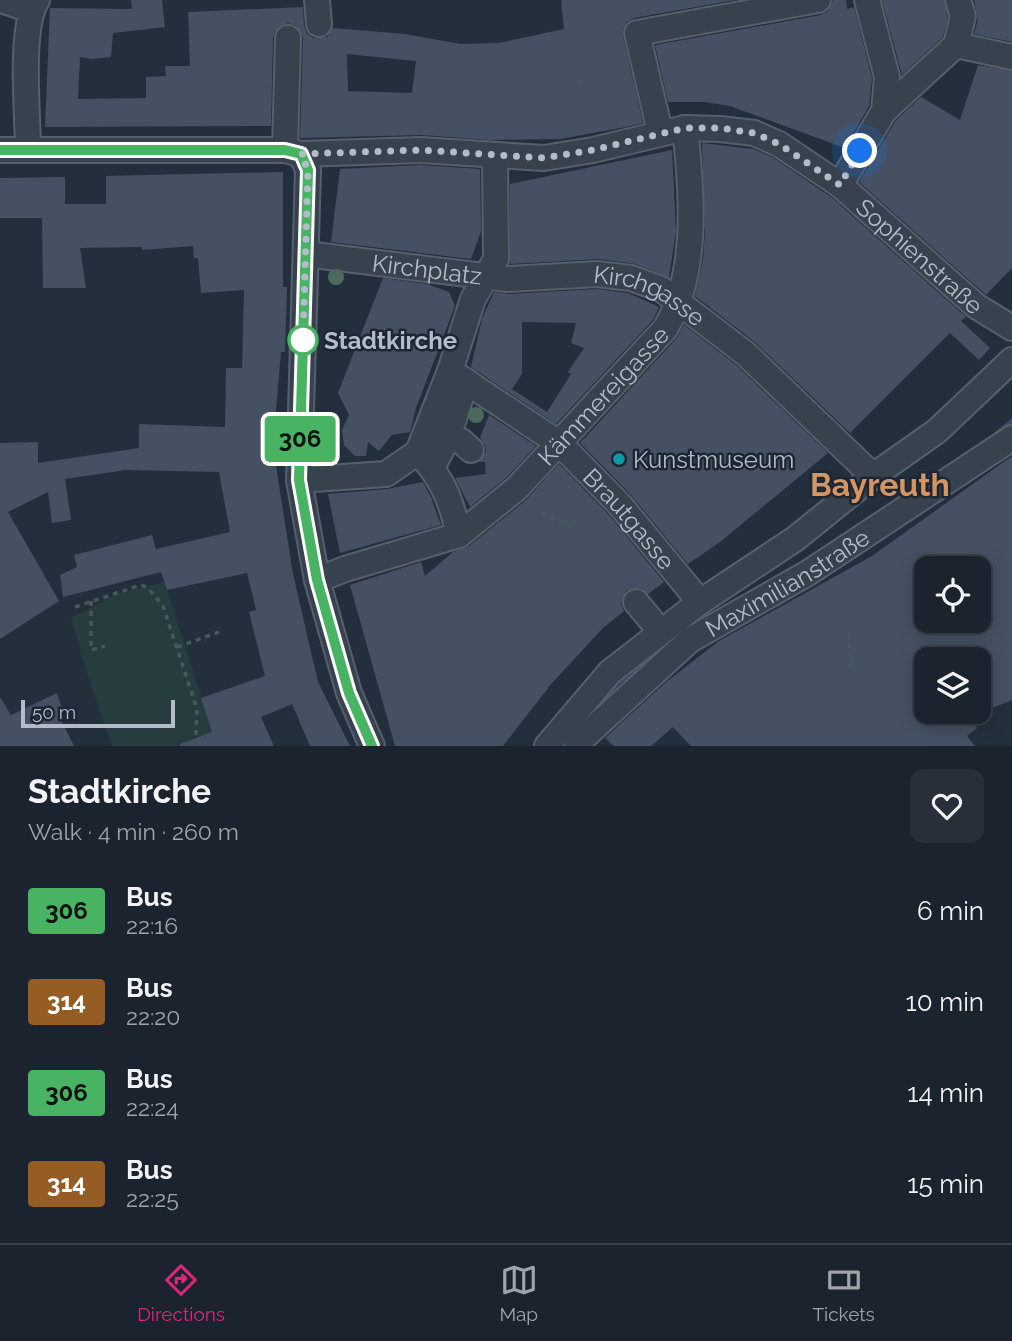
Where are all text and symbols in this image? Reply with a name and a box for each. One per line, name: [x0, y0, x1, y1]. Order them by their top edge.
your location: [842, 133, 877, 168]
street label: Sophienstraße: [851, 192, 989, 320]
street label: Kirchplatz: [371, 248, 483, 290]
street label: Kirchgasse: [592, 259, 711, 332]
street label: Kämmereigasse: [531, 320, 675, 471]
marker: Stadtkirche: [288, 325, 318, 355]
place label: Stadtkirche: [324, 326, 457, 355]
line badge: 306: [260, 416, 340, 462]
text: 306: [279, 424, 321, 453]
place label: Kunstmuseum: [633, 445, 794, 474]
marker: Kunstmuseum: [611, 451, 627, 467]
street label: Brautgasse: [577, 462, 681, 575]
district label: Bayreuth: [810, 466, 950, 503]
street label: Maximilianstraße: [700, 522, 875, 643]
map controls: [914, 556, 991, 724]
button: locate: [914, 556, 991, 633]
button: layers: [914, 647, 991, 724]
scale bar: [21, 697, 175, 729]
text: 50 m: [32, 701, 76, 723]
button: heart: [910, 769, 984, 843]
text: Stadtkirche: [28, 772, 211, 811]
text: Walk · 4 min · 260 m: [28, 818, 239, 845]
text: Bus: [126, 882, 173, 912]
text: 306: [45, 896, 88, 925]
text: 6 min: [917, 896, 984, 926]
text: 22:16: [126, 912, 178, 939]
text: Bus: [126, 973, 173, 1003]
text: 314: [47, 987, 86, 1016]
text: 10 min: [906, 987, 984, 1017]
text: 22:20: [126, 1003, 180, 1030]
text: Bus: [126, 1064, 173, 1094]
text: 306: [45, 1078, 88, 1107]
text: 14 min: [907, 1078, 984, 1108]
text: 22:24: [126, 1094, 179, 1121]
text: Bus: [126, 1155, 173, 1185]
text: 314: [47, 1169, 86, 1198]
text: 15 min: [907, 1169, 984, 1199]
text: 22:25: [126, 1185, 179, 1212]
tab: Directions: [137, 1261, 225, 1325]
tab: Map: [499, 1261, 538, 1325]
tab: Tickets: [812, 1261, 875, 1325]

